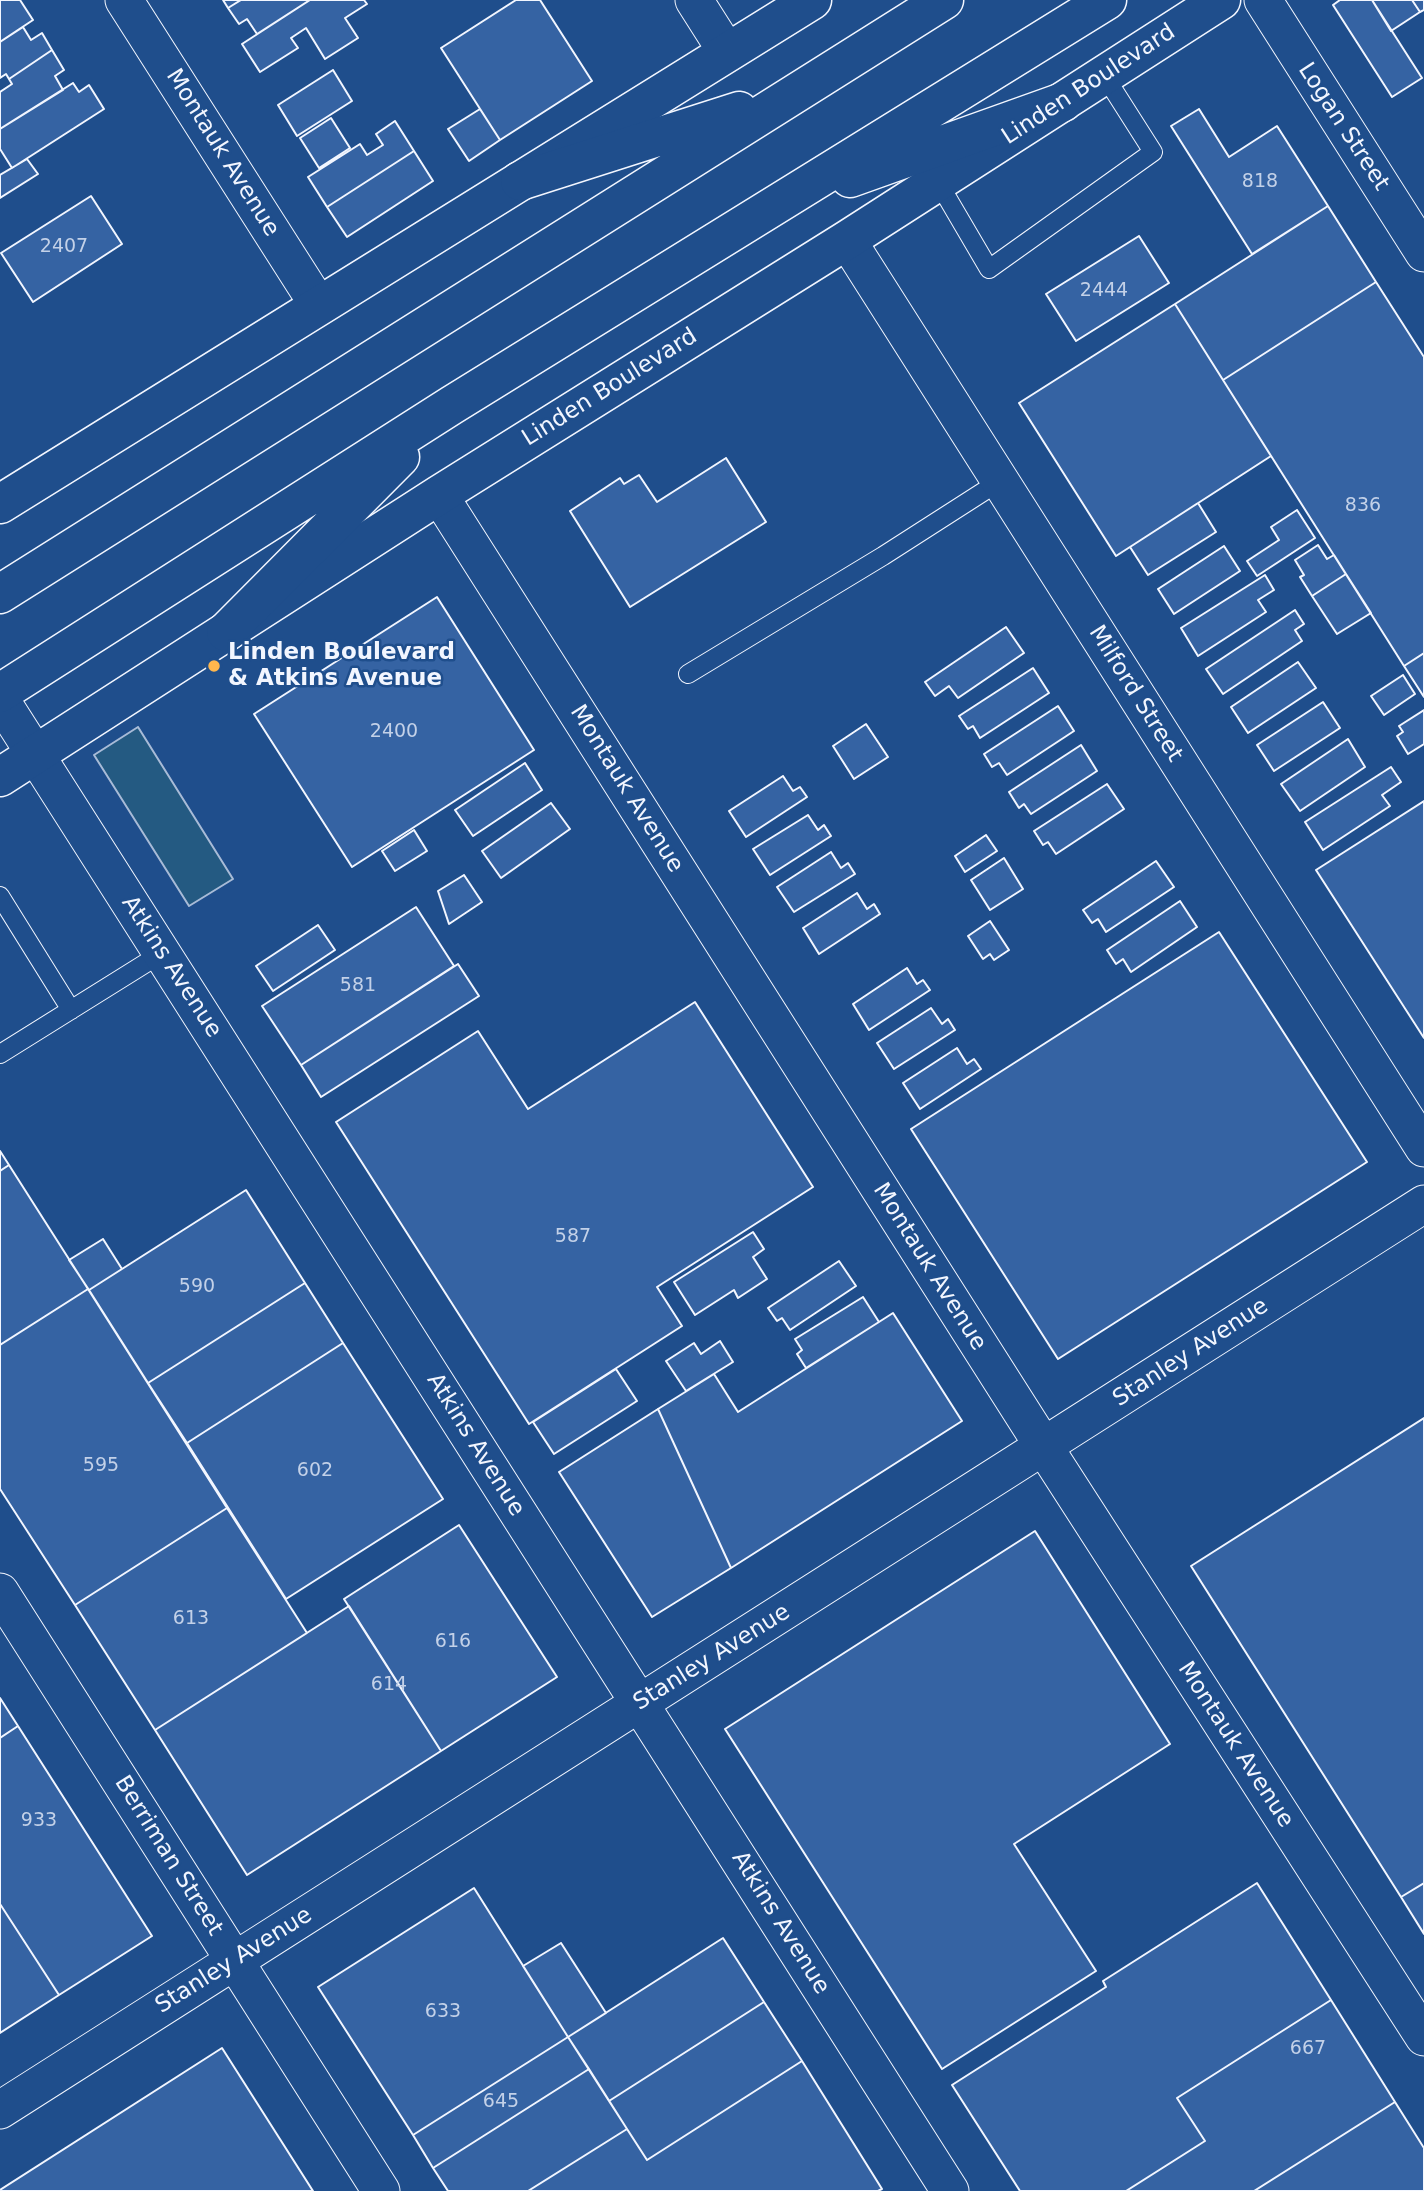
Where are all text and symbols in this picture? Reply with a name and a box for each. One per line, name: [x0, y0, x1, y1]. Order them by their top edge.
street label: Linden Boulevard: [997, 19, 1181, 151]
street label: Logan Street: [1291, 58, 1395, 196]
street label: Montauk Avenue: [159, 64, 285, 242]
house number: 818: [1242, 171, 1278, 193]
house number: 2407: [40, 236, 88, 258]
house number: 2444: [1080, 280, 1128, 302]
street label: Linden Boulevard: [518, 323, 702, 453]
house number: 836: [1345, 495, 1381, 517]
street label: Milford Street: [1082, 621, 1188, 767]
place label: Linden Boulevard & Atkins Avenue: [228, 639, 455, 693]
marker: Linden Boulevard & Atkins Avenue: [206, 658, 222, 674]
street label: Montauk Avenue: [563, 700, 689, 878]
house number: 2400: [370, 721, 418, 743]
street label: Atkins Avenue: [115, 891, 227, 1043]
house number: 581: [340, 975, 376, 997]
street label: Montauk Avenue: [866, 1178, 992, 1356]
house number: 587: [555, 1226, 591, 1248]
house number: 590: [179, 1276, 215, 1298]
street label: Stanley Avenue: [1108, 1293, 1274, 1413]
street label: Atkins Avenue: [420, 1368, 530, 1522]
house number: 595: [83, 1455, 119, 1477]
house number: 602: [297, 1460, 333, 1482]
street label: Stanley Avenue: [629, 1599, 795, 1717]
house number: 613: [173, 1608, 209, 1630]
house number: 616: [435, 1631, 471, 1653]
street label: Montauk Avenue: [1171, 1657, 1299, 1833]
house number: 614: [371, 1674, 407, 1696]
street label: Berriman Street: [108, 1771, 228, 1941]
house number: 933: [21, 1810, 57, 1832]
street label: Atkins Avenue: [725, 1846, 835, 2000]
street label: Stanley Avenue: [151, 1902, 317, 2020]
house number: 633: [425, 2001, 461, 2023]
house number: 667: [1290, 2038, 1326, 2060]
house number: 645: [483, 2091, 519, 2113]

